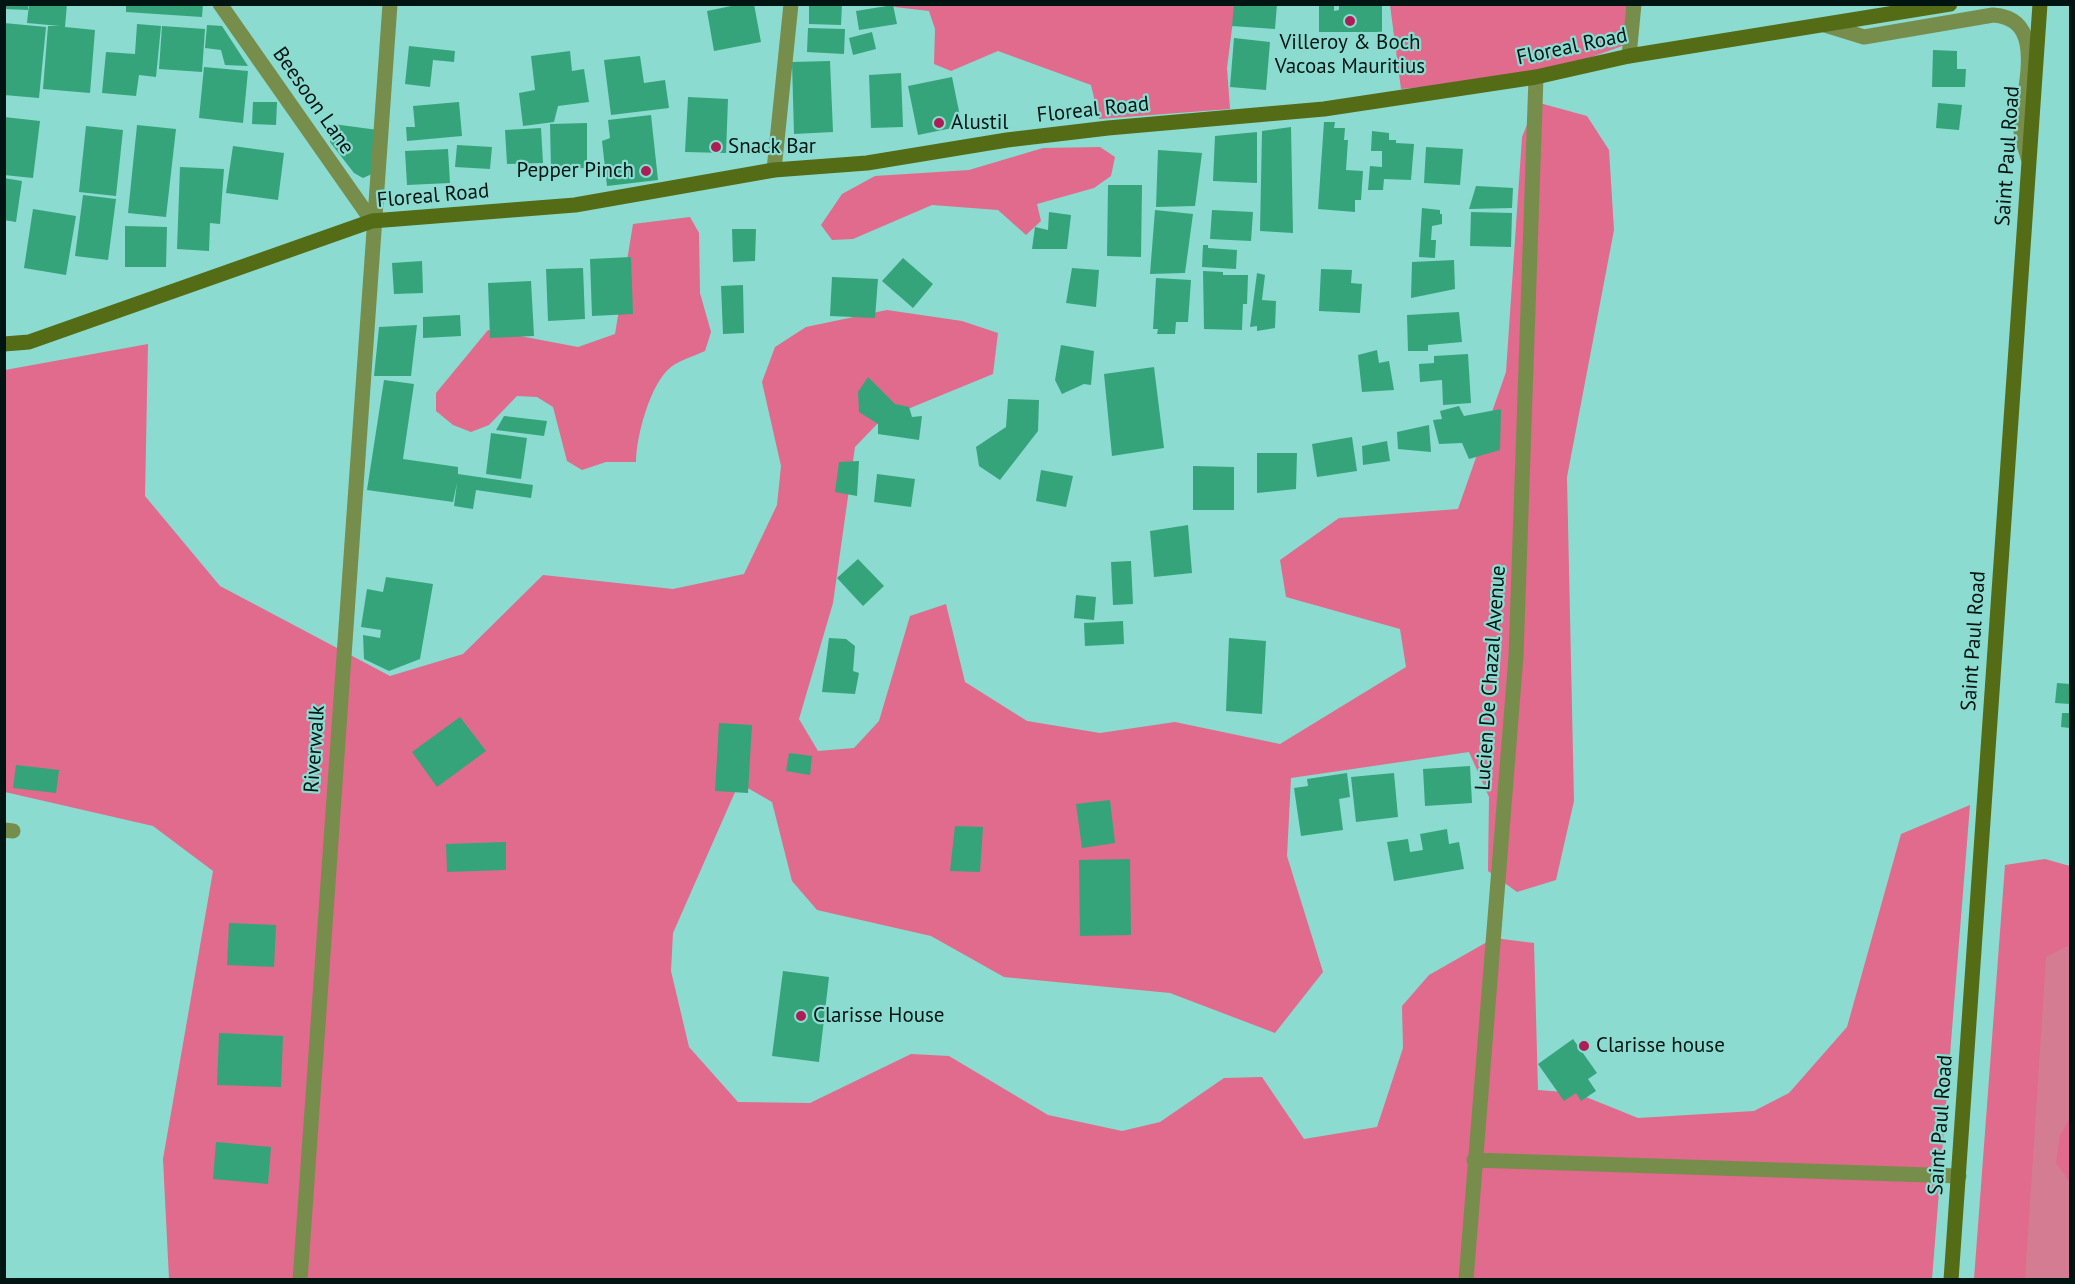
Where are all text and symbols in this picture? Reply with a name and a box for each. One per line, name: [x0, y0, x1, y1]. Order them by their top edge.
marker: Villeroy & Boch Vacoas Mauritius: [1343, 14, 1357, 28]
street label: Floreal Road: [1514, 23, 1630, 71]
place label: Villeroy & Boch Vacoas Mauritius: [1275, 30, 1425, 80]
street label: Beesoon Lane: [267, 43, 359, 159]
street label: Saint Paul Road: [1991, 85, 2025, 227]
street label: Floreal Road: [1036, 92, 1150, 128]
place label: Alustil: [951, 110, 1008, 136]
marker: Alustil: [932, 116, 946, 130]
place label: Snack Bar: [728, 134, 816, 160]
marker: Snack Bar: [709, 140, 723, 154]
place label: Pepper Pinch: [516, 158, 634, 184]
marker: Pepper Pinch: [639, 164, 653, 178]
street label: Floreal Road: [376, 179, 490, 213]
street label: Lucien De Chazal Avenue: [1471, 565, 1511, 791]
street label: Saint Paul Road: [1957, 570, 1991, 712]
street label: Riverwalk: [299, 704, 331, 794]
place label: Clarisse House: [813, 1003, 944, 1029]
marker: Clarisse House: [794, 1009, 808, 1023]
place label: Clarisse house: [1596, 1033, 1725, 1059]
marker: Clarisse house: [1577, 1039, 1591, 1053]
street label: Saint Paul Road: [1924, 1054, 1958, 1196]

